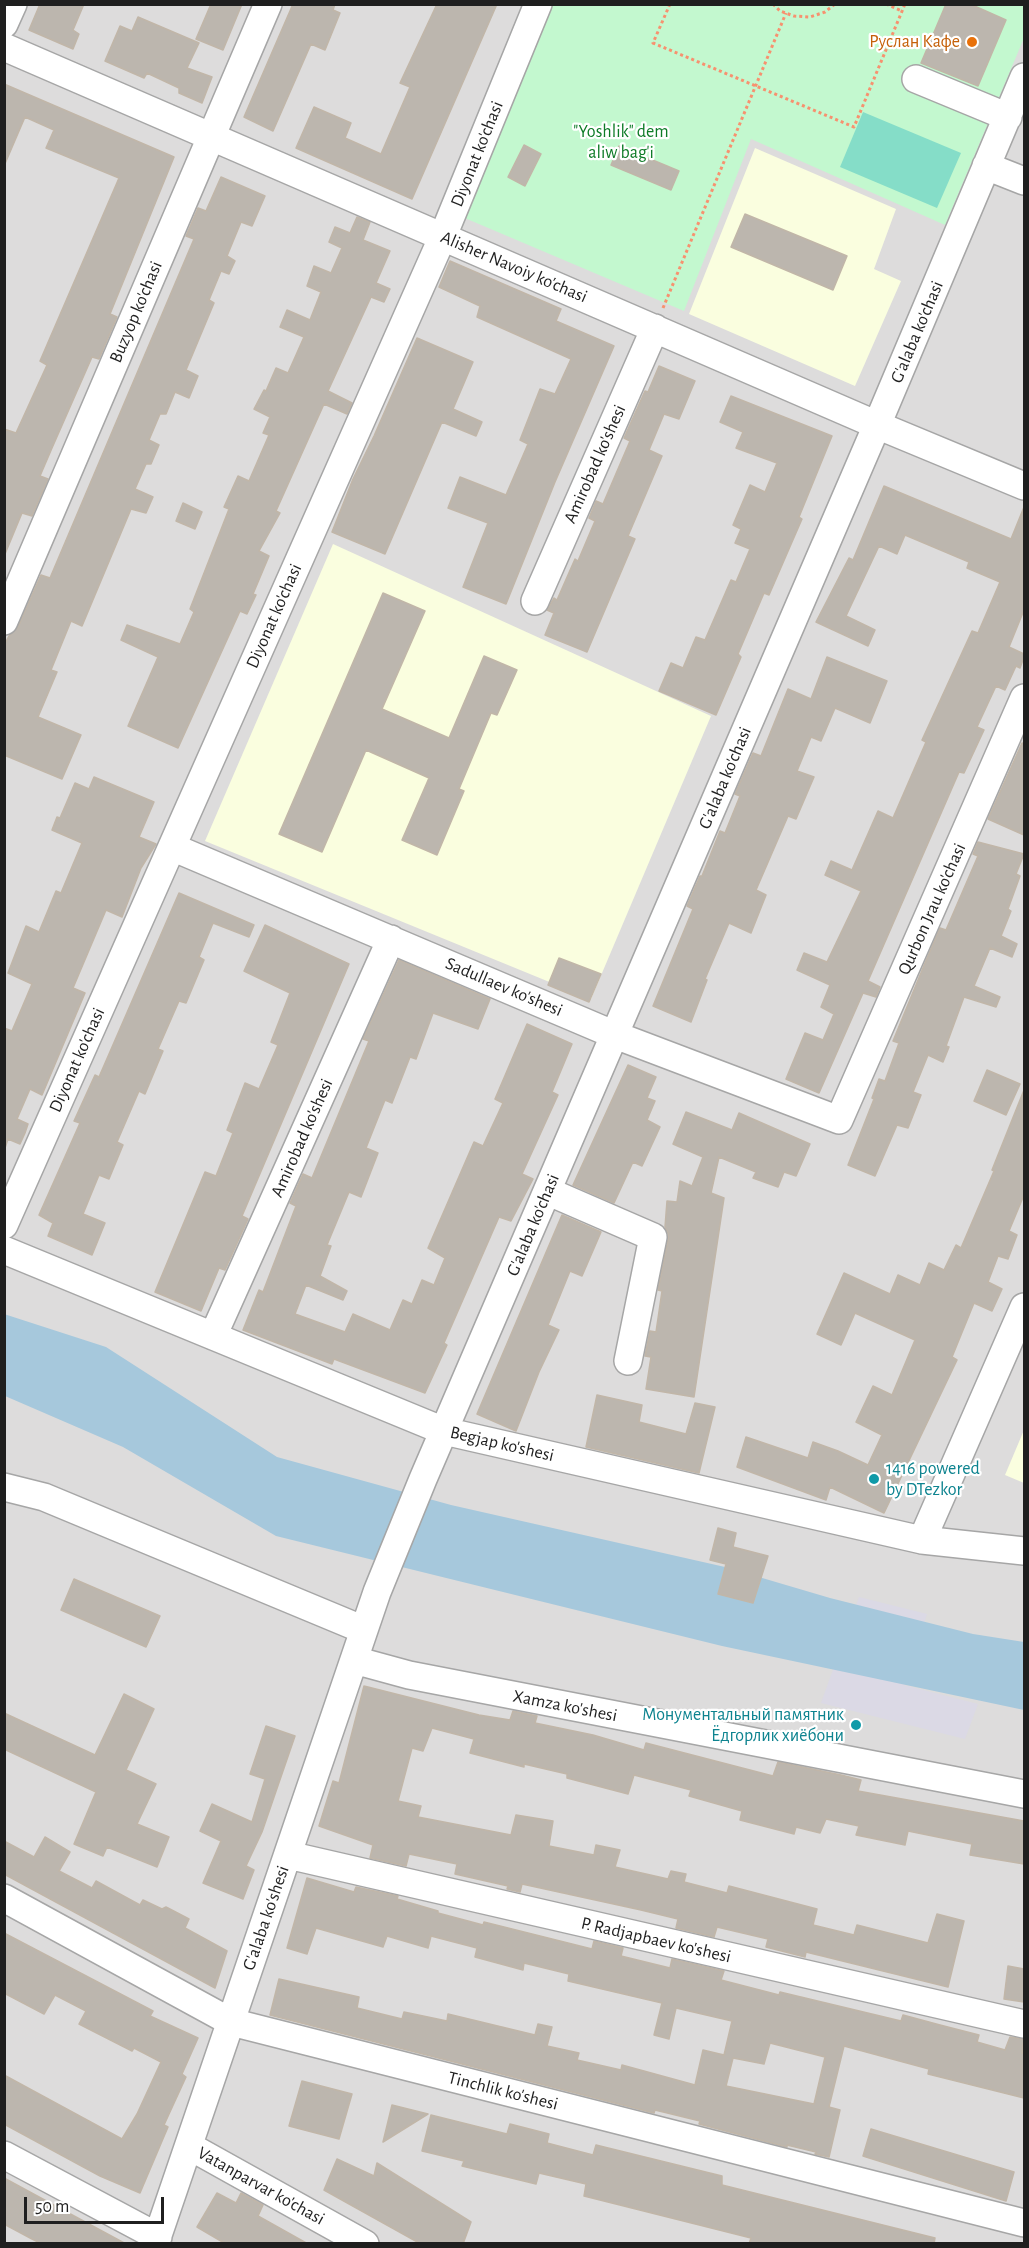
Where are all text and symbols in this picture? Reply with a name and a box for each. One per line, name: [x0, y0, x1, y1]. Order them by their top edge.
place label: Руслан Кафе: [869, 31, 960, 53]
marker: Руслан Кафе: [965, 35, 979, 49]
street label: Diyonat ko'chasi: [446, 98, 508, 210]
park label: "Yoshlik" dem aliw bag'i: [573, 121, 669, 164]
street label: Alisher Navoiy ko'chasi: [437, 226, 591, 308]
street label: Buzyop ko'chasi: [105, 258, 167, 366]
street label: G'alaba ko'chasi: [886, 278, 948, 386]
street label: Amirobad ko'shesi: [559, 401, 631, 527]
street label: Diyonat ko'chasi: [241, 560, 307, 672]
street label: G'alaba ko'chasi: [694, 724, 756, 832]
street label: Qurbon Jrau ko'chasi: [893, 840, 971, 978]
street label: Sadullaev ko'shesi: [442, 953, 566, 1021]
street label: Diyonat ko'chasi: [44, 1004, 110, 1116]
street label: Amirobad ko'shesi: [266, 1075, 338, 1201]
street label: G'alaba ko'chasi: [502, 1171, 564, 1279]
street label: Begjap ko'shesi: [448, 1422, 556, 1466]
place label: 1416 powered by DTezkor: [886, 1458, 980, 1500]
marker: 1416 powered by DTezkor: [867, 1472, 881, 1486]
street label: Xamza ko'shesi: [511, 1685, 619, 1727]
place label: Монументальный памятник Ёдгорлик хиёбони: [642, 1704, 844, 1746]
marker: Монументальный памятник Ёдгорлик хиёбони: [849, 1718, 863, 1732]
street label: G'alaba ko'shesi: [238, 1863, 294, 1973]
street label: P. Radjapbaev ko'shesi: [579, 1912, 733, 1968]
street label: Tinchlik ko'shesi: [446, 2067, 560, 2115]
street label: Vatanparvar ko'chasi: [194, 2142, 328, 2230]
scale bar: [27, 2185, 166, 2223]
text: 50 m: [35, 2198, 69, 2216]

